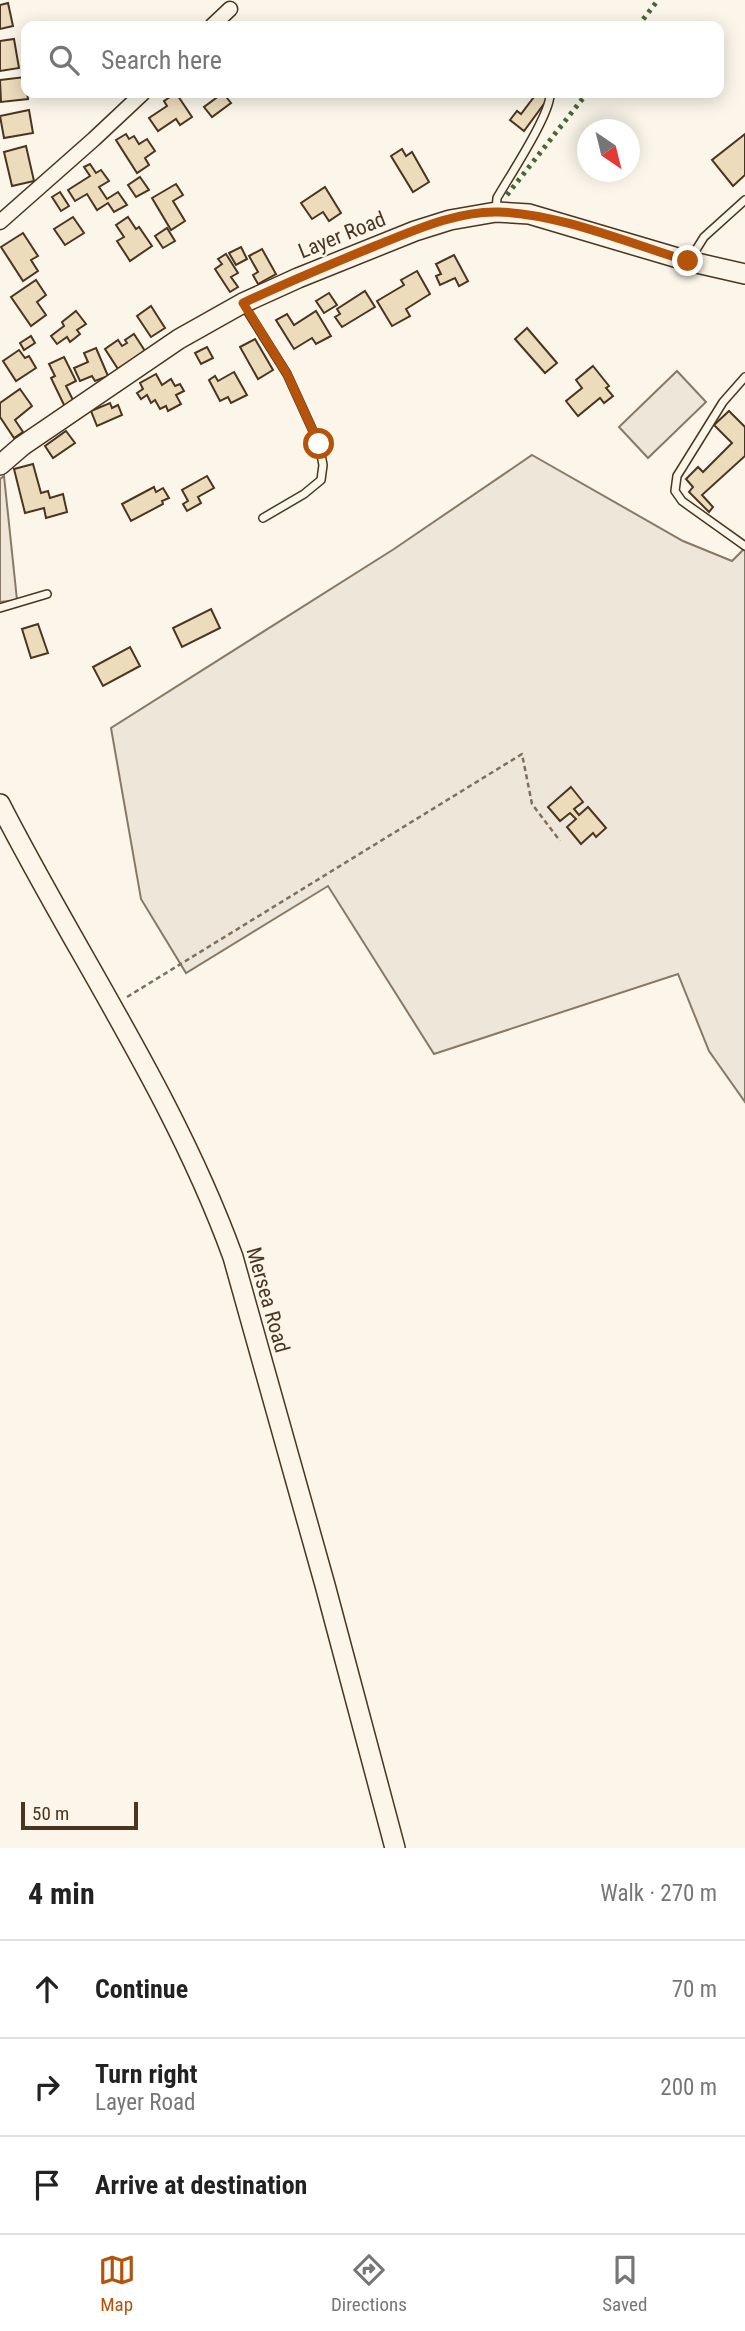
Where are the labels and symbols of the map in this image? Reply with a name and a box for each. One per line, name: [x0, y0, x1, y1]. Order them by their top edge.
north arrow: [577, 119, 640, 182]
street label: Layer Road: [295, 207, 389, 263]
route end: [672, 245, 703, 276]
route start: [303, 428, 334, 459]
street label: Mersea Road: [242, 1245, 294, 1355]
scale bar: [21, 1799, 138, 1831]

